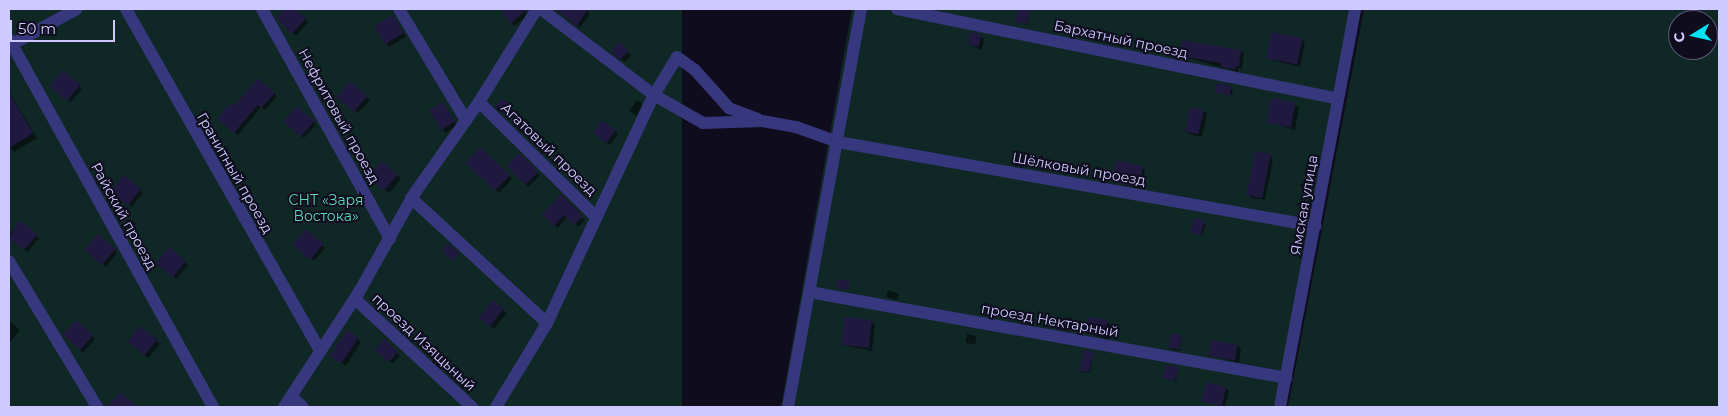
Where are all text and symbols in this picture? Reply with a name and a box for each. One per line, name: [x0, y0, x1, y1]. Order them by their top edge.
scale bar: [12, 10, 118, 42]
north arrow: [1668, 10, 1718, 60]
street label: Бархатный проезд: [1052, 17, 1190, 61]
text: 50 m: [18, 19, 56, 38]
text: С: [1669, 31, 1689, 44]
street label: Нефритовый проезд: [295, 46, 383, 186]
street label: Агатовый проезд: [498, 99, 600, 199]
street label: Гранитный проезд: [194, 110, 276, 236]
street label: Шёлковый проезд: [1011, 149, 1147, 189]
street label: Ямская улица: [1287, 154, 1321, 256]
street label: Райский проезд: [88, 160, 160, 272]
park label: СНТ «Заря Востока»: [289, 192, 363, 224]
street label: проезд Изящьный: [369, 290, 479, 394]
street label: проезд Нектарный: [980, 300, 1120, 340]

